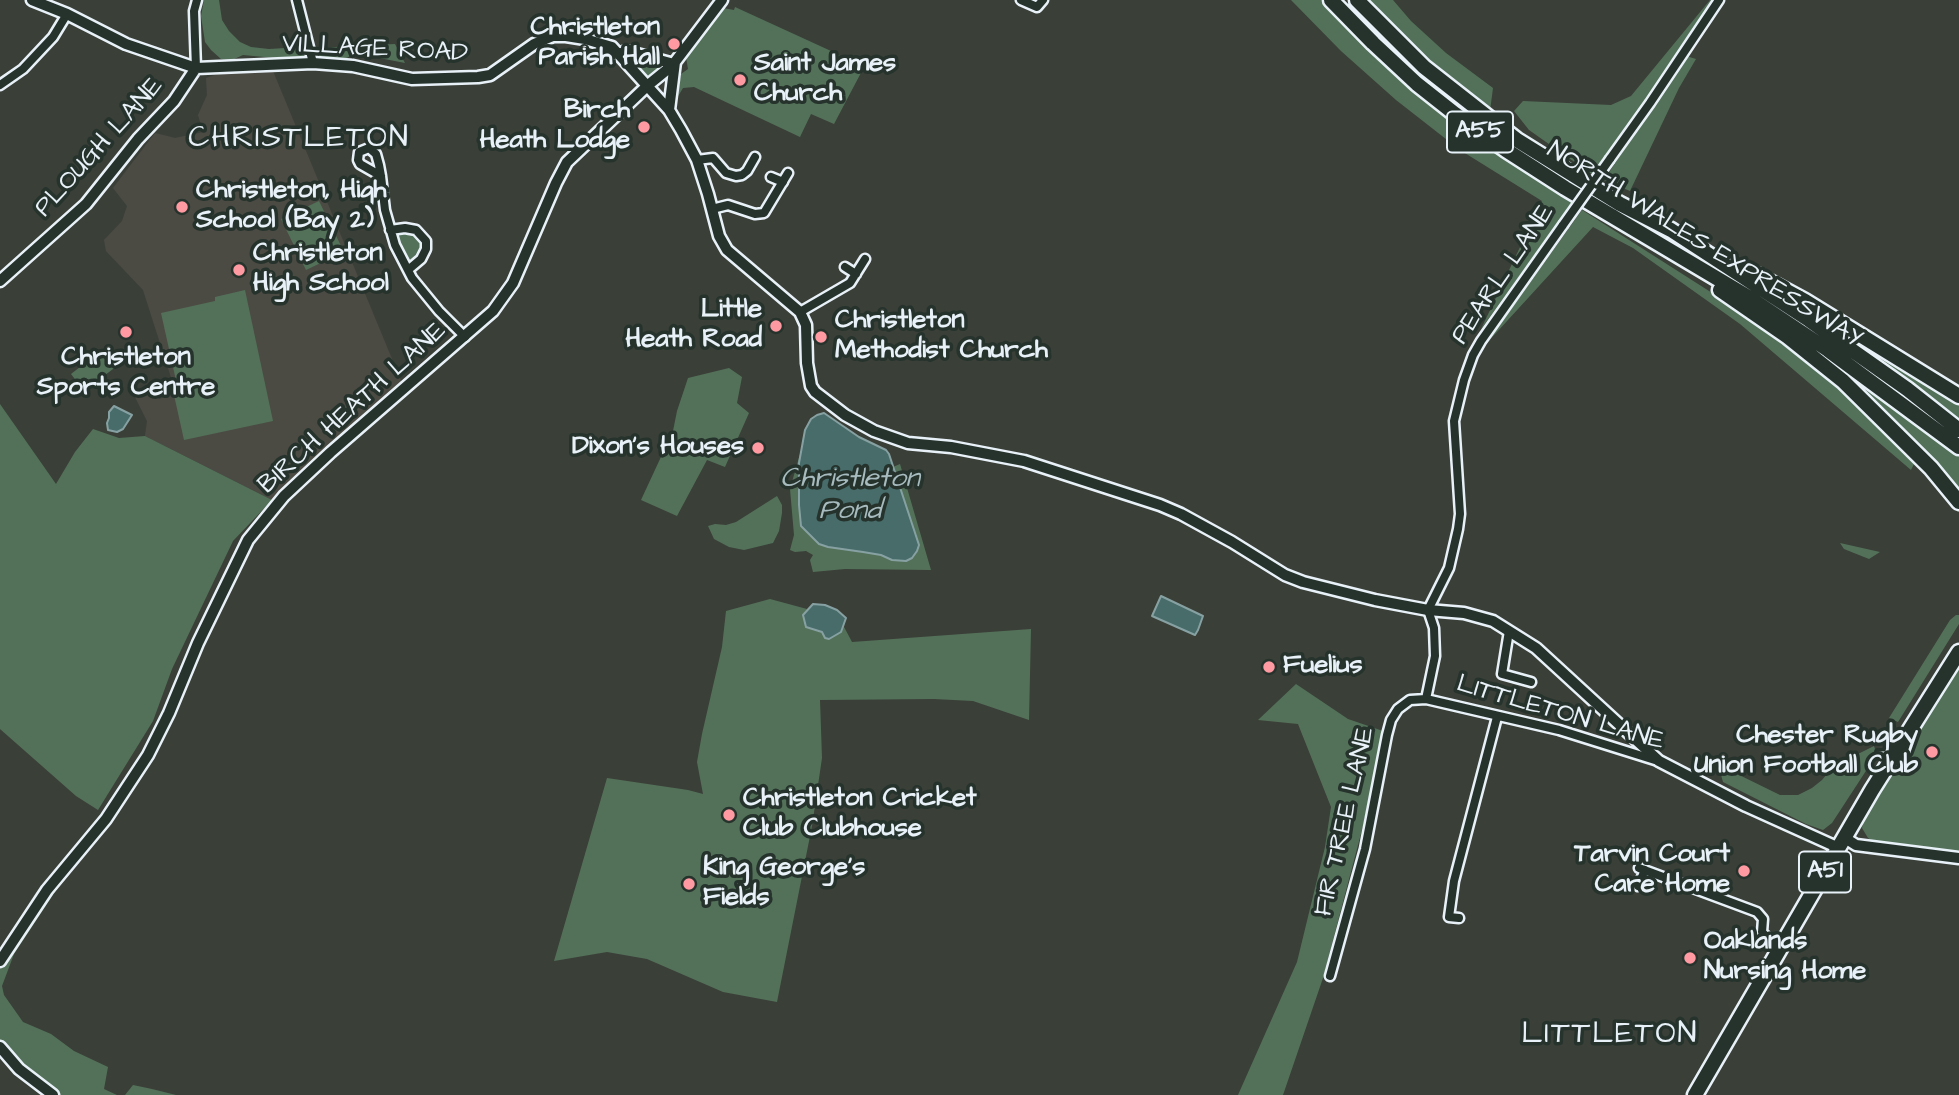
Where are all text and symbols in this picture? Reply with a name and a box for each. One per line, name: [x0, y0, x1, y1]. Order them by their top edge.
place label: Christleton Parish Hall: [531, 13, 660, 74]
street label: VILLAGE ROAD: [281, 30, 469, 70]
marker: Christleton Parish Hall: [666, 36, 682, 52]
place label: Saint James Church: [754, 49, 896, 110]
street label: PLOUGH LANE: [29, 72, 171, 224]
marker: Saint James Church: [732, 72, 748, 88]
place label: Birch Heath Lodge: [480, 96, 630, 158]
road number: A55: [1447, 112, 1513, 152]
marker: Birch Heath Lodge: [636, 119, 652, 135]
district label: CHRISTLETON: [190, 122, 408, 158]
street label: NORTH WALES EXPRESSWAY: [1540, 136, 1868, 356]
place label: Christleton, High School (Bay 2): [196, 176, 386, 238]
marker: Christleton, High School (Bay 2): [174, 199, 190, 215]
street label: PEARL LANE: [1446, 199, 1562, 351]
place label: Christleton High School: [253, 239, 389, 300]
marker: Christleton High School: [231, 262, 247, 278]
place label: Little Heath Road: [625, 295, 762, 356]
place label: Christleton Methodist Church: [835, 306, 1048, 368]
street label: BIRCH HEATH LANE: [253, 316, 453, 502]
marker: Little Heath Road: [768, 318, 784, 334]
marker: Christleton Sports Centre: [118, 324, 134, 340]
marker: Christleton Methodist Church: [813, 329, 829, 345]
place label: Christleton Sports Centre: [37, 343, 215, 404]
place label: Dixon's Houses: [572, 432, 744, 464]
marker: Dixon's Houses: [750, 440, 766, 456]
water label: Christleton Pond: [780, 463, 920, 529]
place label: Fuelius: [1283, 651, 1363, 683]
marker: Fuelius: [1261, 659, 1277, 675]
street label: LITTLETON LANE: [1453, 669, 1667, 759]
place label: Chester Rugby Union Football Club: [1694, 721, 1918, 782]
street label: FIR TREE LANE: [1309, 724, 1383, 920]
marker: Chester Rugby Union Football Club: [1924, 744, 1940, 760]
place label: Christleton Cricket Club Clubhouse: [743, 784, 977, 846]
marker: Christleton Cricket Club Clubhouse: [721, 807, 737, 823]
place label: Tarvin Court Care Home: [1574, 840, 1730, 902]
road number: A51: [1799, 852, 1851, 892]
place label: King George's Fields: [703, 853, 865, 914]
marker: Tarvin Court Care Home: [1736, 863, 1752, 879]
marker: King George's Fields: [681, 876, 697, 892]
place label: Oaklands Nursing Home: [1704, 927, 1866, 988]
marker: Oaklands Nursing Home: [1682, 950, 1698, 966]
district label: LITTLETON: [1523, 1018, 1697, 1054]

